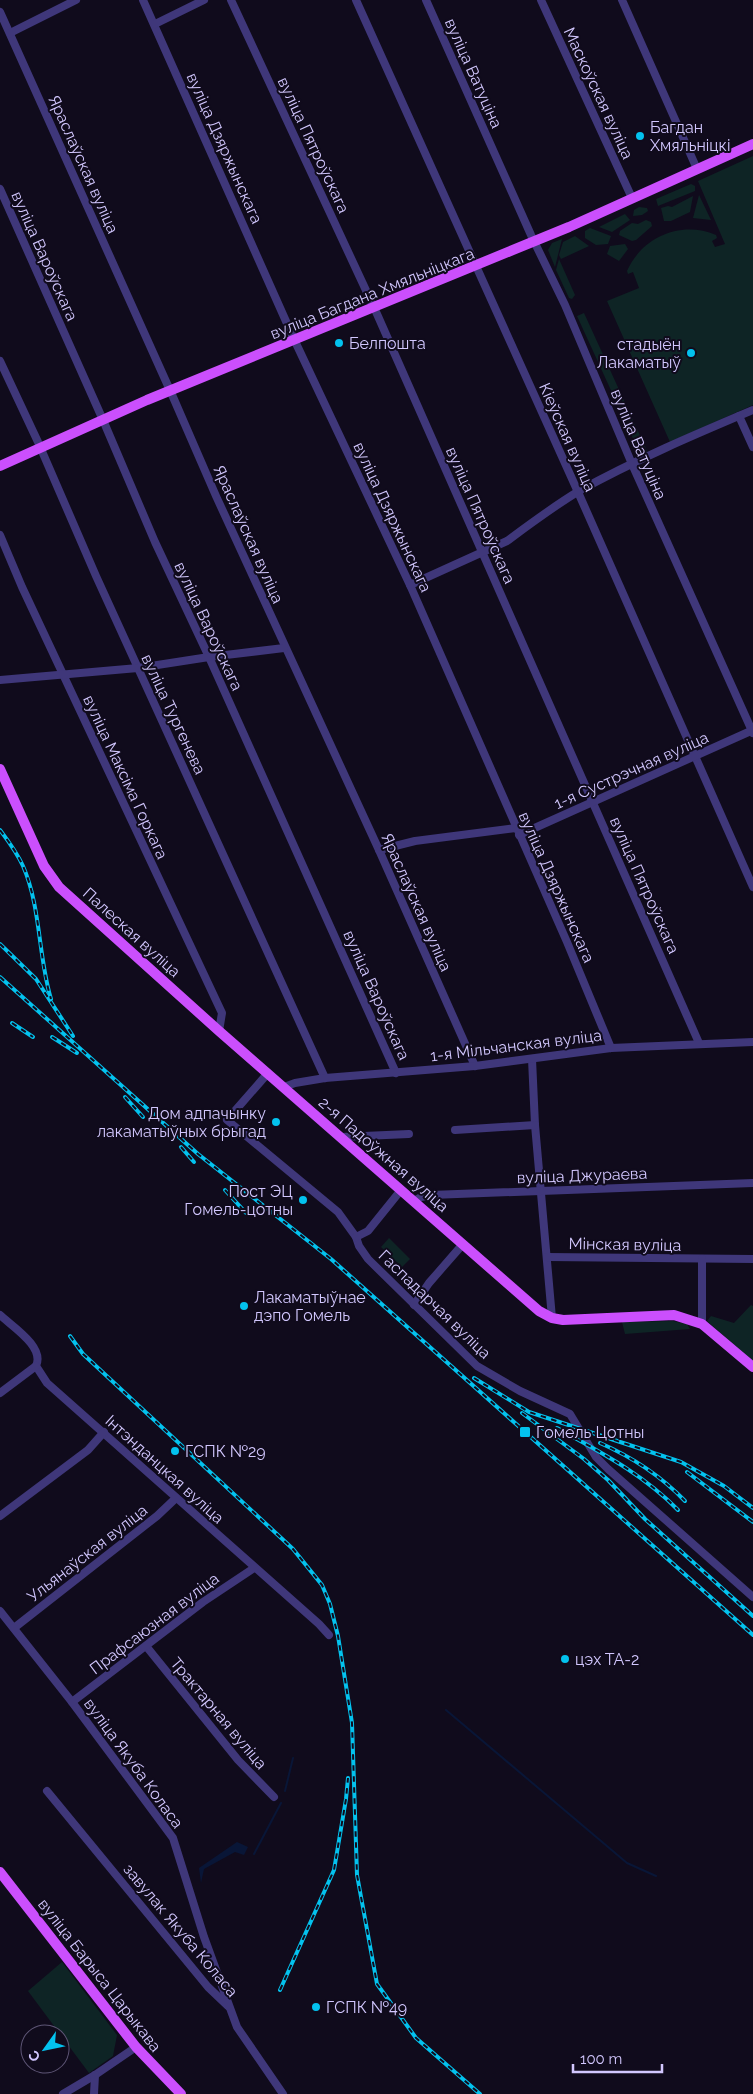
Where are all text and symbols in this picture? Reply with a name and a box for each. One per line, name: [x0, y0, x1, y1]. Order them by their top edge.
street label: вуліца Ватуціна: [441, 15, 506, 131]
street label: Маскоўская вуліца: [560, 24, 637, 162]
street label: вуліца Дзяржынскага: [183, 70, 266, 227]
street label: вуліца Пятроўскага: [274, 74, 353, 216]
street label: Яраслаўская вуліца: [44, 92, 123, 236]
place label: Багдан Хмяльніцкі: [650, 118, 730, 155]
marker: Багдан Хмяльніцкі: [634, 130, 646, 142]
street label: вуліца Вароўскага: [7, 189, 82, 324]
street label: вуліца Багдана Хмяльніцкага: [267, 244, 477, 343]
place label: Белпошта: [349, 334, 426, 353]
place label: стадыён Лакаматыў: [597, 335, 681, 372]
marker: Белпошта: [333, 337, 345, 349]
marker: стадыён Лакаматыў: [685, 347, 697, 359]
street label: Кіеўская вуліца: [535, 380, 600, 495]
street label: вуліца Ватуціна: [607, 386, 670, 502]
street label: вуліца Дзяржынскага: [349, 439, 436, 595]
street label: вуліца Пятроўскага: [442, 444, 519, 587]
street label: Яраслаўская вуліца: [209, 462, 288, 606]
street label: вуліца Вароўскага: [170, 559, 247, 694]
street label: вуліца Тургенева: [137, 651, 210, 777]
street label: вуліца Максіма Горкага: [79, 692, 172, 862]
street label: 1-я Сустрэчная вуліца: [551, 728, 711, 813]
street label: вуліца Дзяржынскага: [515, 809, 598, 966]
street label: вуліца Пятроўскага: [606, 814, 683, 957]
street label: Яраслаўская вуліца: [377, 830, 456, 974]
street label: Палеская вуліца: [79, 884, 184, 981]
street label: вуліца Вароўскага: [339, 928, 414, 1063]
street label: 1-я Мільчанская вуліца: [429, 1026, 603, 1065]
street label: 2-я Падоўжная вуліца: [315, 1093, 452, 1216]
place label: Дом адпачынку лакаматыўных брыгад: [97, 1104, 266, 1141]
marker: Дом адпачынку лакаматыўных брыгад: [270, 1116, 282, 1128]
street label: вуліца Джураева: [517, 1164, 648, 1187]
place label: Пост ЭЦ Гомель-цотны: [184, 1182, 293, 1219]
marker: Пост ЭЦ Гомель-цотны: [297, 1194, 309, 1206]
street label: Мінская вуліца: [568, 1234, 682, 1255]
street label: Гаспадарчая вуліца: [375, 1246, 495, 1363]
place label: Лакаматыўнае дэпо Гомель: [254, 1288, 366, 1325]
marker: Лакаматыўнае дэпо Гомель: [238, 1300, 250, 1312]
street label: Інтэнданцкая вуліца: [101, 1411, 228, 1528]
place label: Гомель Цотны: [536, 1423, 644, 1442]
marker: Гомель Цотны: [518, 1425, 532, 1439]
place label: ГСПК №29: [185, 1442, 266, 1461]
marker: ГСПК №29: [169, 1445, 181, 1457]
street label: Ульянаўская вуліца: [23, 1501, 151, 1606]
street label: Прафсаюзная вуліца: [86, 1569, 223, 1678]
place label: цэх ТА-2: [575, 1650, 639, 1669]
marker: цэх ТА-2: [559, 1653, 571, 1665]
street label: Трактарная вуліца: [166, 1654, 271, 1773]
street label: вуліца Якуба Коласа: [80, 1695, 187, 1832]
street label: завулак Якуба Коласа: [119, 1860, 242, 2001]
street label: вуліца Барыса Царыкава: [34, 1895, 165, 2056]
place label: ГСПК №49: [326, 1998, 407, 2017]
marker: ГСПК №49: [310, 2001, 322, 2013]
north arrow: [20, 2024, 70, 2074]
scale bar: [573, 2042, 662, 2074]
text: С: [25, 2047, 43, 2064]
text: 100 m: [580, 2050, 622, 2068]

